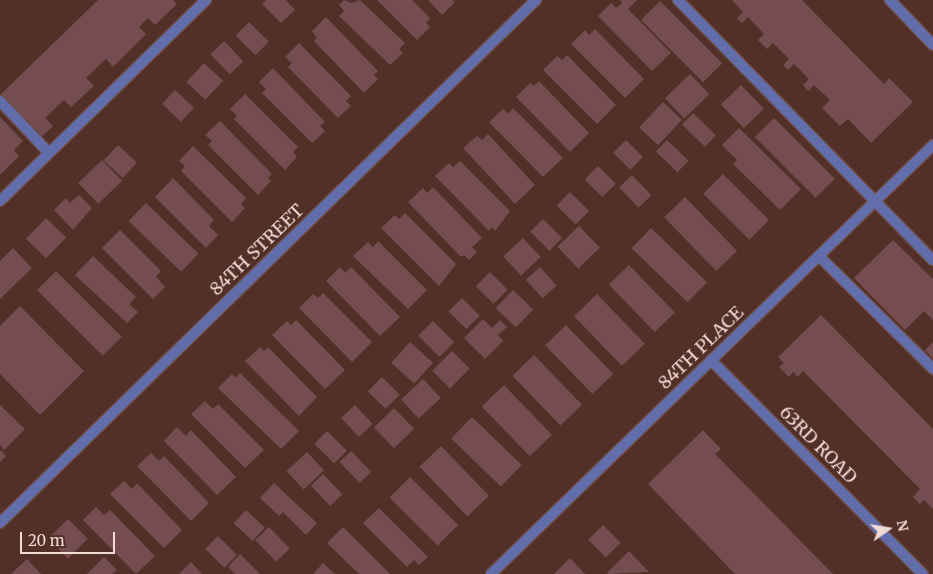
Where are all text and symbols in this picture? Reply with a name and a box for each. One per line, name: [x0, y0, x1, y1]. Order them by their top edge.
street label: 84TH STREET: [205, 200, 309, 300]
street label: 84TH PLACE: [654, 302, 748, 394]
street label: 63RD ROAD: [775, 402, 861, 488]
north arrow: [863, 504, 913, 554]
text: N: [893, 518, 913, 533]
scale bar: [22, 522, 118, 554]
text: 20 m: [28, 531, 65, 550]

